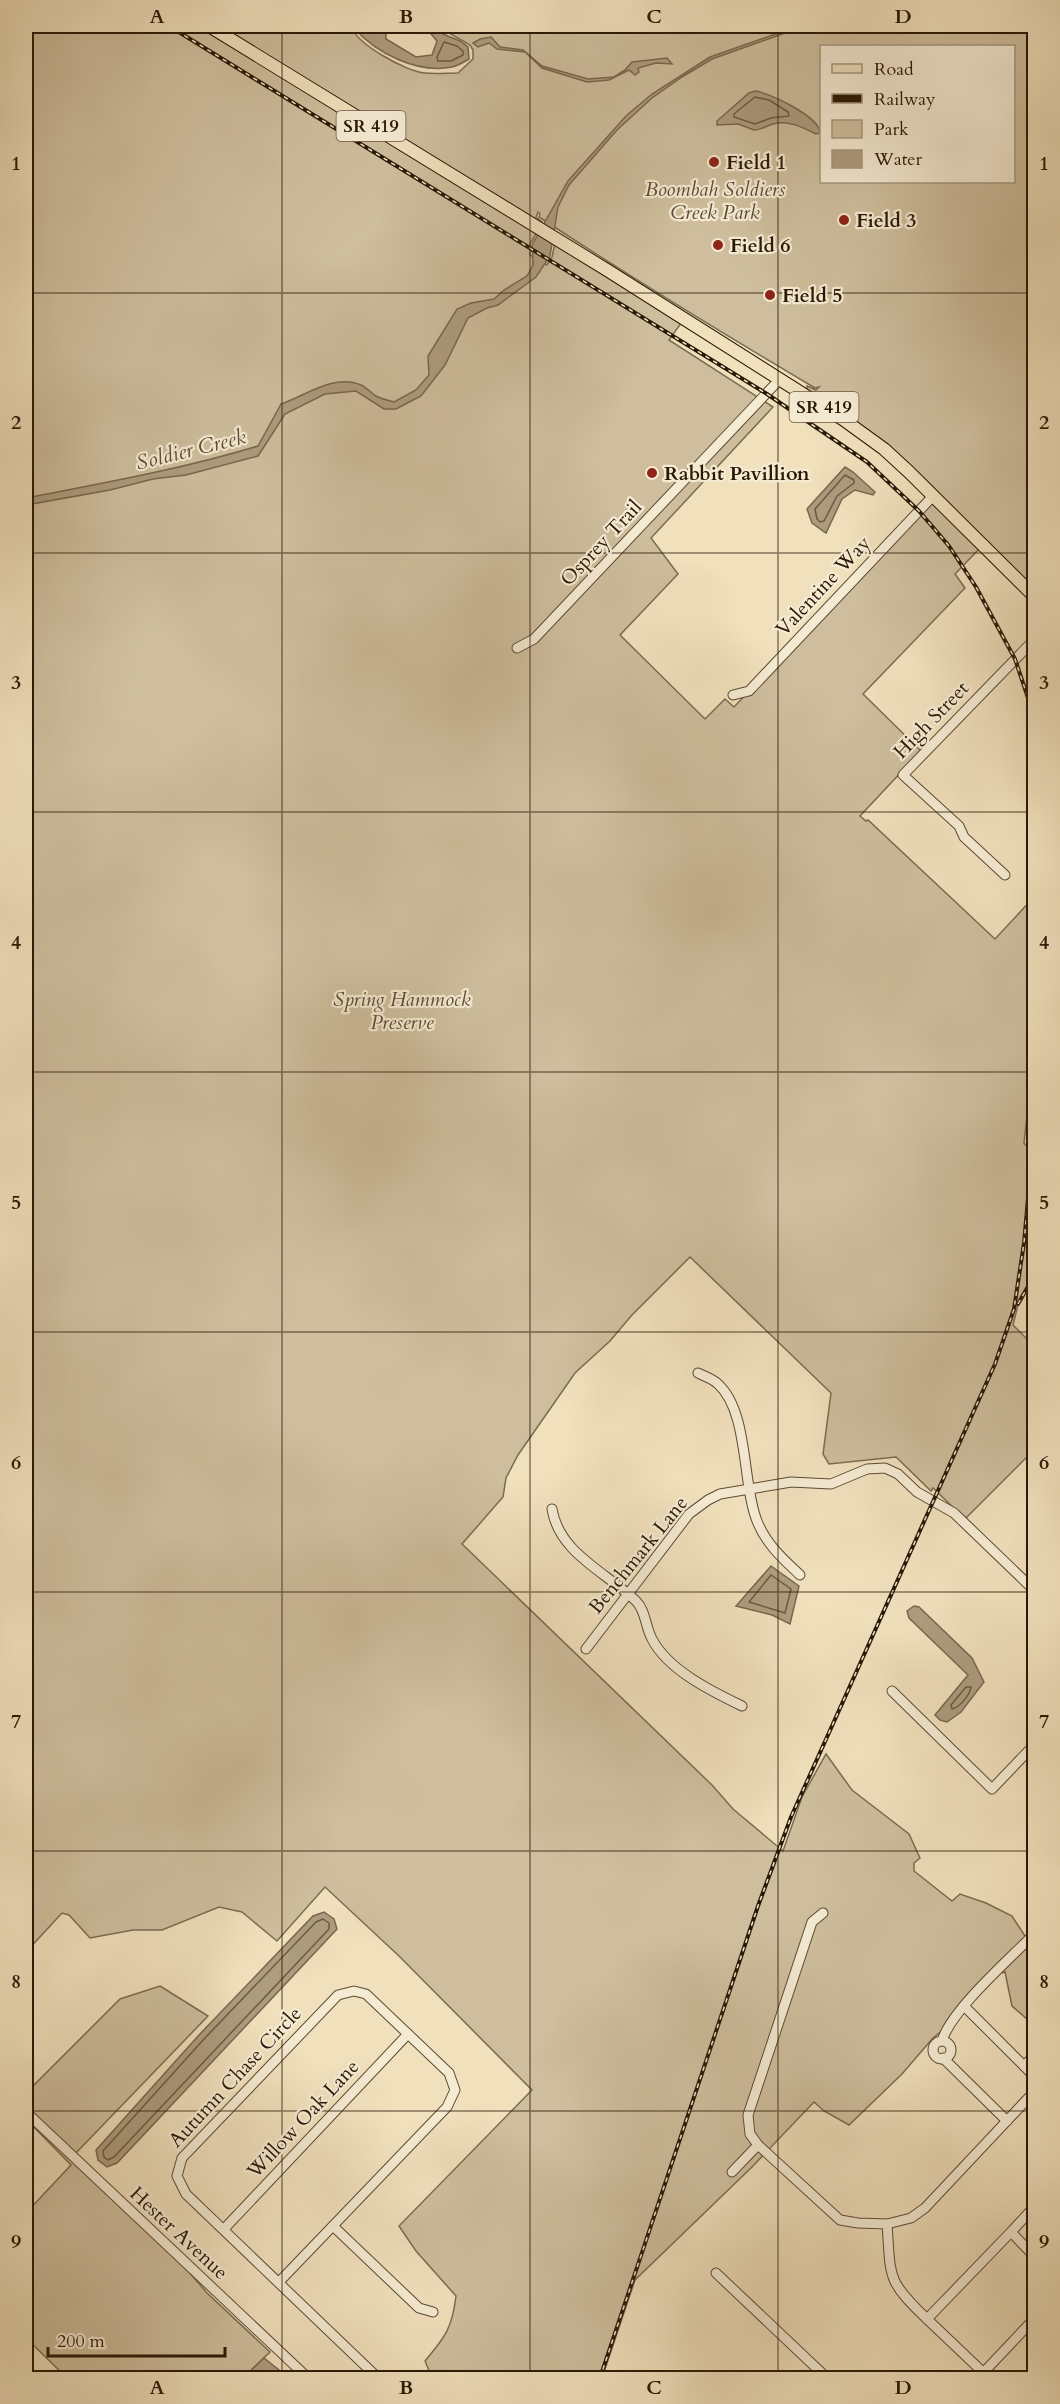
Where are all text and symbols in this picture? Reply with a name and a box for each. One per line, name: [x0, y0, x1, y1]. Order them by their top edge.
text: A: [149, 3, 165, 30]
text: B: [399, 3, 413, 30]
text: C: [646, 3, 662, 30]
text: D: [894, 3, 912, 30]
legend: [820, 45, 1015, 183]
text: Road: [874, 57, 914, 82]
text: Railway: [874, 87, 936, 112]
road number: SR 419: [336, 111, 406, 141]
text: Park: [874, 117, 909, 142]
text: Water: [873, 147, 923, 172]
place label: Field 1: [726, 149, 787, 176]
text: 1: [11, 150, 21, 177]
text: 1: [1039, 150, 1049, 177]
marker: Field 1: [707, 155, 721, 169]
park label: Boombah Soldiers Creek Park: [645, 176, 786, 226]
place label: Field 3: [856, 207, 917, 234]
marker: Field 3: [837, 213, 851, 227]
place label: Field 6: [730, 232, 791, 259]
marker: Field 6: [711, 238, 725, 252]
place label: Field 5: [782, 282, 843, 309]
marker: Field 5: [763, 288, 777, 302]
road number: SR 419: [790, 392, 858, 422]
text: 2: [11, 409, 21, 436]
text: 2: [1039, 409, 1049, 436]
water label: Soldier Creek: [133, 422, 250, 478]
place label: Rabbit Pavillion: [664, 460, 810, 487]
marker: Rabbit Pavillion: [645, 466, 659, 480]
street label: Osprey Trail: [554, 494, 648, 592]
street label: Valentine Way: [769, 530, 877, 642]
text: 3: [11, 669, 21, 696]
text: 3: [1039, 669, 1049, 696]
street label: High Street: [887, 675, 975, 765]
text: 4: [11, 929, 21, 956]
text: 4: [1039, 929, 1049, 956]
park label: Spring Hammock Preserve: [333, 986, 471, 1036]
text: 5: [11, 1189, 21, 1216]
text: 5: [1039, 1189, 1049, 1216]
text: 6: [11, 1449, 21, 1476]
text: 6: [1039, 1449, 1049, 1476]
street label: Benchmark Lane: [582, 1490, 694, 1620]
text: 7: [11, 1708, 21, 1735]
text: 7: [1039, 1708, 1049, 1735]
text: 8: [11, 1968, 21, 1995]
text: 8: [1039, 1968, 1049, 1995]
street label: Autumn Chase Circle: [162, 2001, 308, 2153]
street label: Willow Oak Lane: [240, 2054, 365, 2185]
street label: Hester Avenue: [124, 2180, 234, 2286]
text: 9: [11, 2228, 21, 2255]
text: 9: [1039, 2228, 1049, 2255]
scale bar: [48, 2320, 225, 2358]
text: 200 m: [57, 2329, 105, 2354]
text: A: [149, 2374, 165, 2401]
text: B: [399, 2374, 413, 2401]
text: C: [646, 2374, 662, 2401]
text: D: [894, 2374, 912, 2401]

